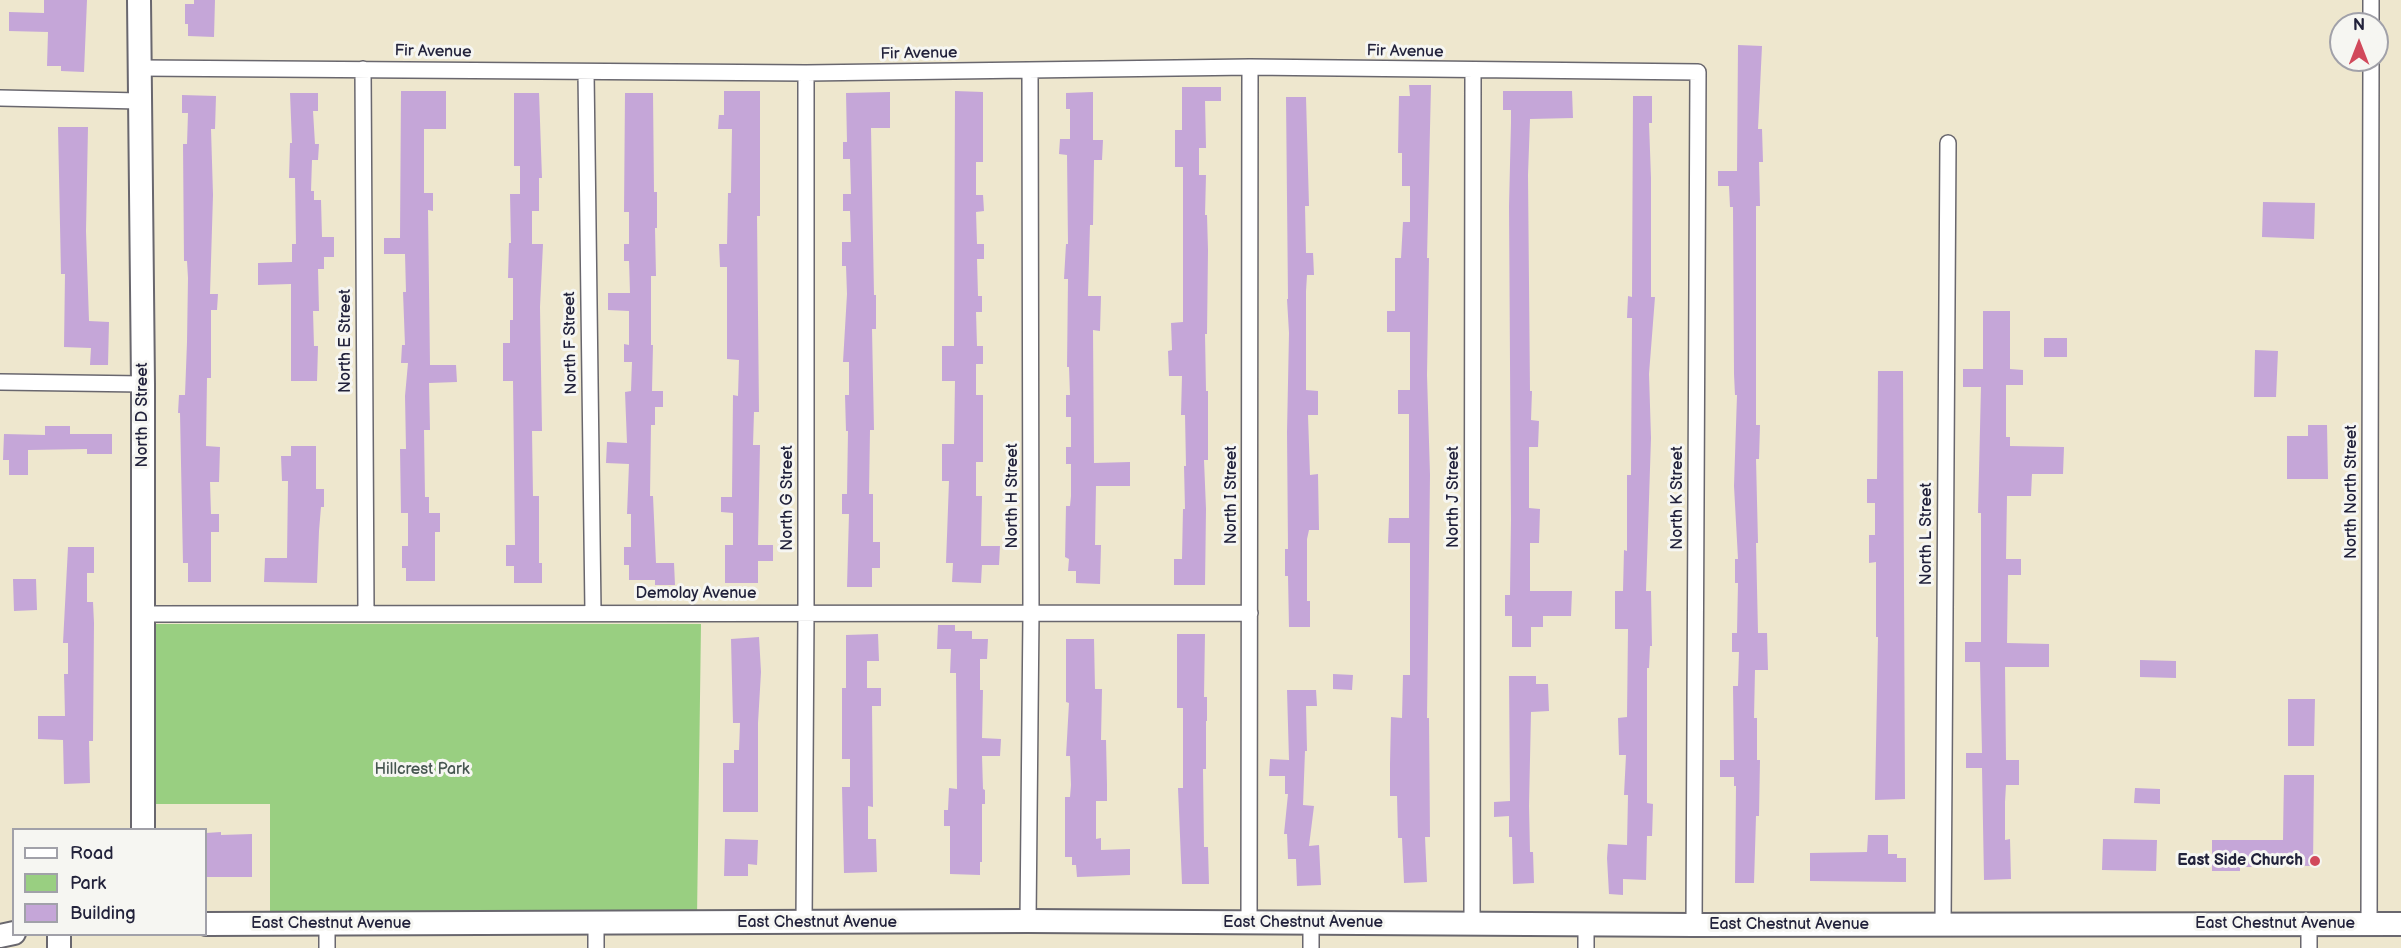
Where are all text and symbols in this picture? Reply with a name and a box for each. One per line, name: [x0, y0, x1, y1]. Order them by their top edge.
north arrow: [2329, 12, 2389, 72]
text: N: [2353, 16, 2365, 35]
street label: Fir Avenue: [394, 42, 472, 62]
street label: Fir Avenue: [1366, 42, 1444, 62]
street label: Fir Avenue: [880, 44, 958, 64]
street label: North E Street: [336, 289, 356, 393]
street label: North F Street: [561, 291, 581, 395]
street label: North D Street: [133, 362, 153, 468]
street label: North North Street: [2342, 425, 2362, 559]
street label: North H Street: [1003, 443, 1023, 549]
street label: North G Street: [778, 445, 798, 551]
street label: North I Street: [1222, 446, 1242, 544]
street label: North J Street: [1444, 446, 1464, 548]
street label: North K Street: [1668, 446, 1688, 550]
street label: North L Street: [1917, 483, 1937, 585]
street label: Demolay Avenue: [635, 584, 757, 604]
park label: Hillcrest Park: [374, 760, 470, 780]
legend: [12, 828, 207, 936]
text: Road: [70, 843, 114, 864]
place label: East Side Church: [2177, 851, 2303, 871]
marker: East Side Church: [2308, 854, 2322, 868]
text: Park: [70, 873, 106, 894]
text: Building: [70, 903, 136, 924]
street label: East Chestnut Avenue: [737, 913, 897, 933]
street label: East Chestnut Avenue: [1223, 913, 1383, 933]
street label: East Chestnut Avenue: [251, 914, 411, 934]
street label: East Chestnut Avenue: [2195, 914, 2355, 934]
street label: East Chestnut Avenue: [1709, 915, 1869, 935]

